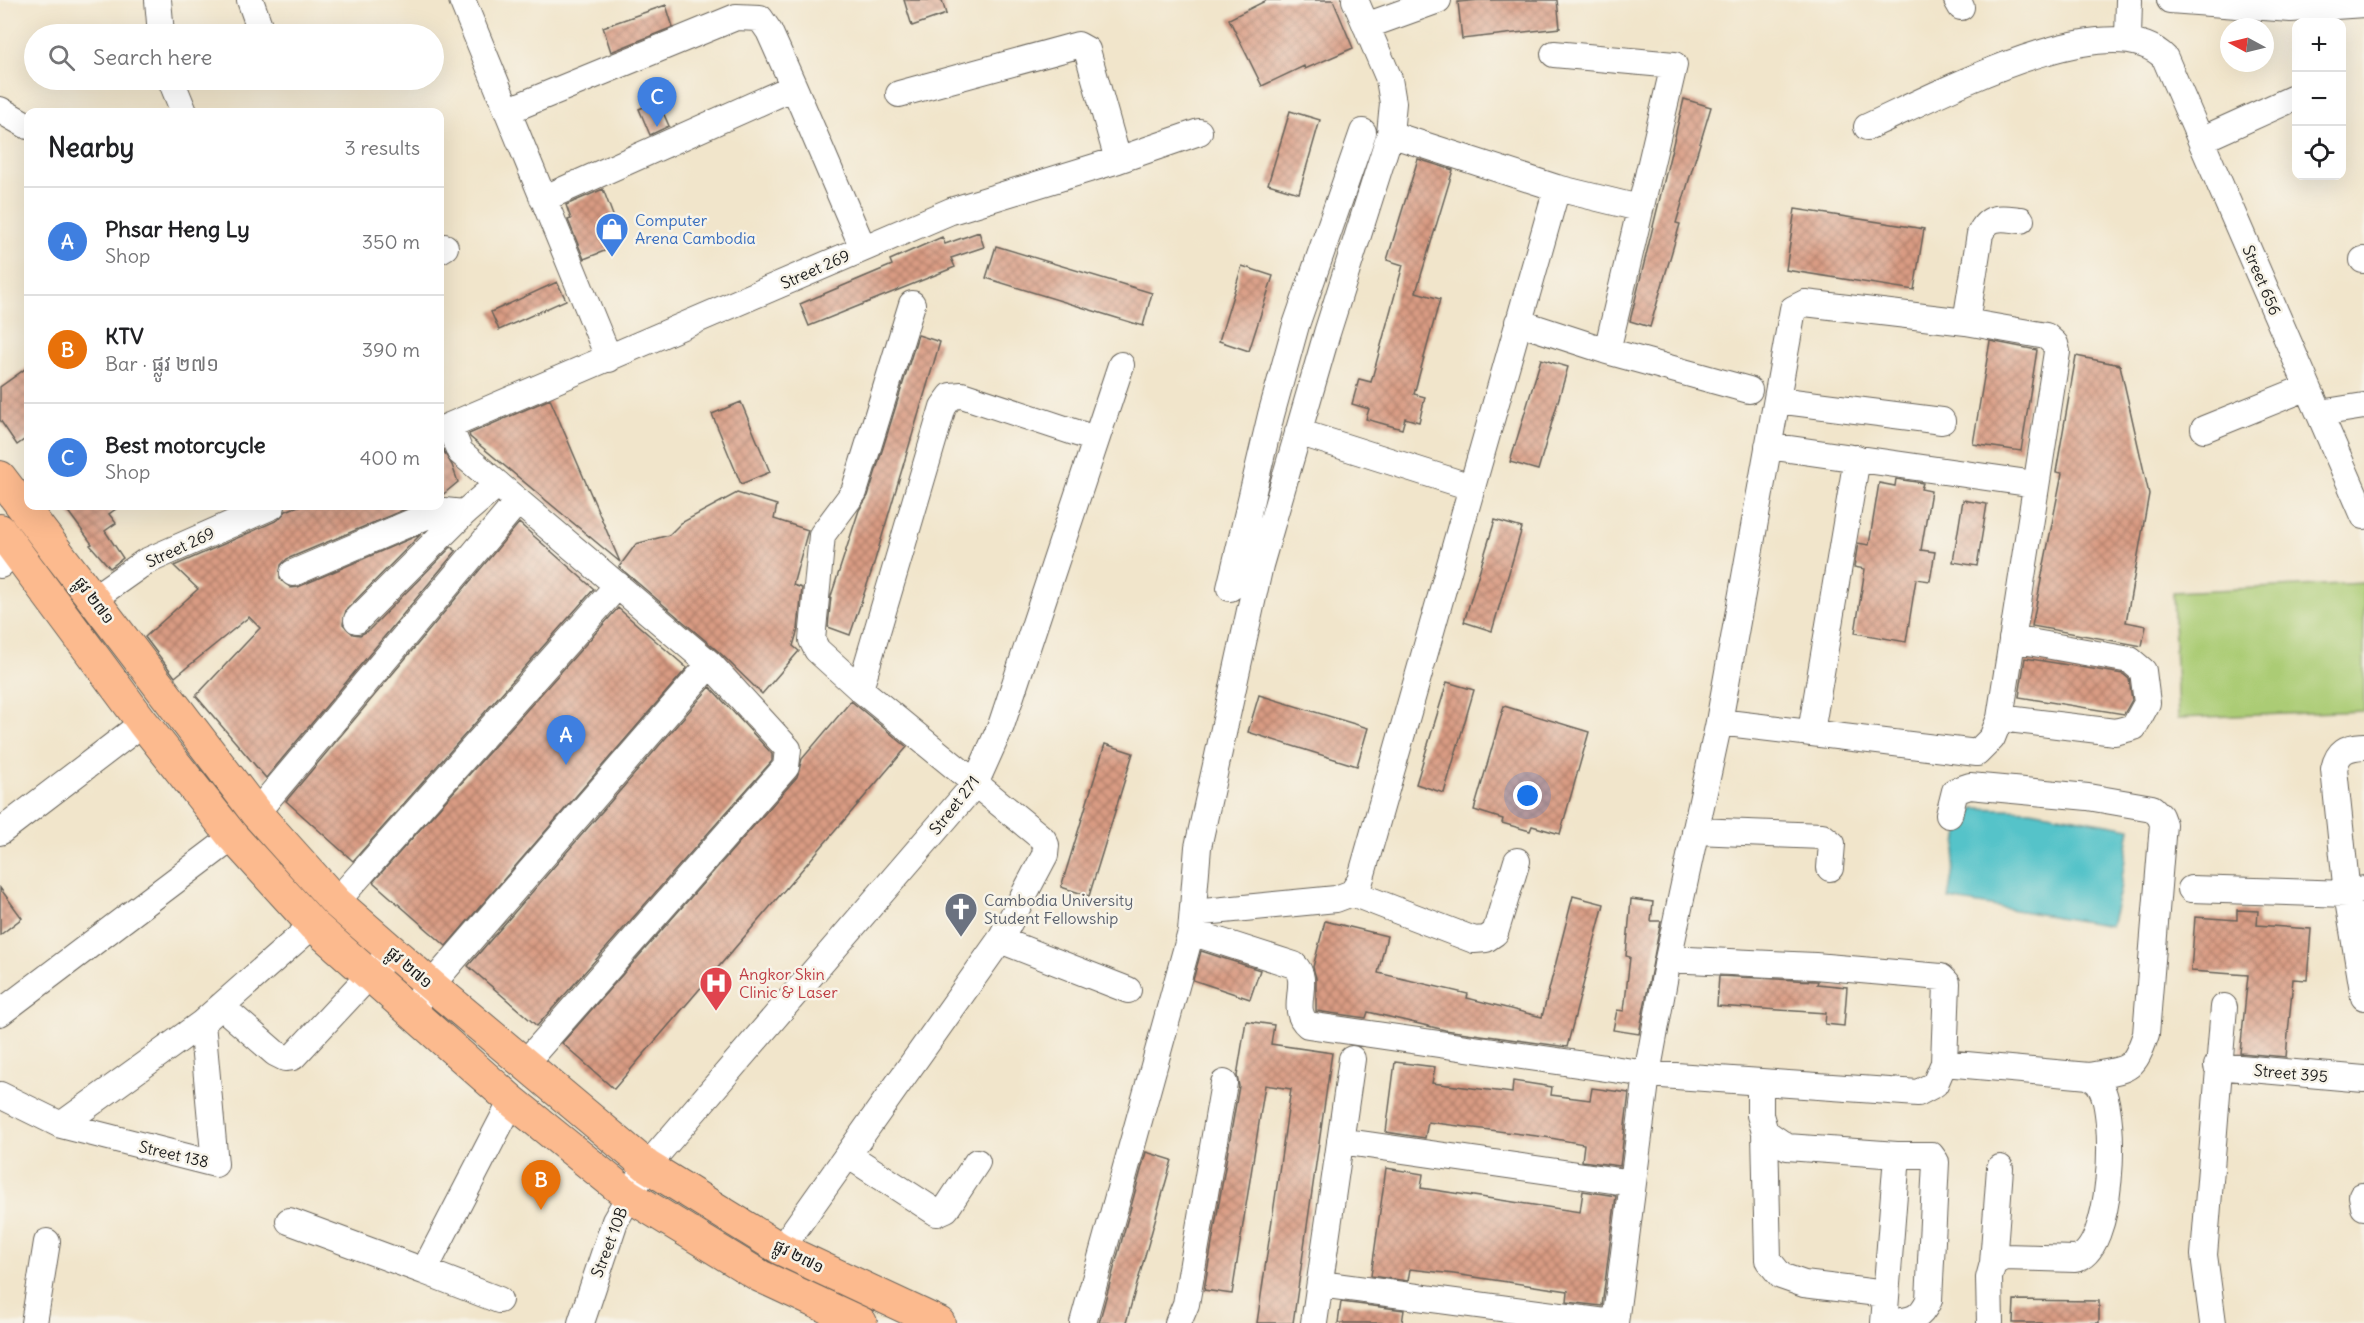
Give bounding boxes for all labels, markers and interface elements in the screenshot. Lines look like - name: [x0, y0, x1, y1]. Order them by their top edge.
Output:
- north arrow: [2220, 18, 2274, 72]
- map controls: [2292, 18, 2346, 180]
- button: +: [2292, 18, 2346, 72]
- search box: [24, 24, 444, 90]
- icon: search: [45, 41, 78, 74]
- text: Search here: [93, 43, 212, 71]
- button: −: [2292, 72, 2346, 126]
- pin: C: [638, 78, 676, 127]
- button: locate: [2292, 126, 2346, 180]
- text: Nearby: [48, 131, 134, 164]
- text: 3 results: [344, 135, 420, 160]
- place label: Computer Arena Cambodia: [635, 210, 756, 248]
- shop icon: Computer Arena Cambodia: [594, 211, 630, 258]
- text: Phsar Heng Ly: [105, 215, 250, 243]
- text: A: [61, 229, 74, 254]
- text: 350 m: [362, 229, 420, 254]
- street label: Street 656: [2238, 242, 2286, 318]
- text: Shop: [105, 243, 150, 268]
- street label: Street 269: [777, 245, 853, 293]
- text: KTV: [105, 322, 144, 350]
- text: B: [61, 337, 74, 362]
- text: 390 m: [362, 337, 420, 362]
- text: Bar · ផ្លូវ ២៧១: [105, 351, 219, 376]
- text: Best motorcycle: [105, 431, 266, 459]
- text: C: [61, 445, 74, 470]
- text: 400 m: [360, 445, 420, 470]
- text: Shop: [105, 459, 150, 484]
- street label: Street 269: [142, 522, 218, 572]
- street label: ផ្លូវ ២៧១: [67, 572, 119, 630]
- pin: A: [546, 716, 586, 765]
- street label: Street 271: [925, 771, 983, 839]
- your location: [1513, 781, 1542, 810]
- place label: Cambodia University Student Fellowship: [984, 890, 1133, 928]
- church icon: Cambodia University Student Fellowship: [943, 891, 979, 938]
- street label: ផ្លូវ ២៧១: [380, 942, 437, 996]
- place label: Angkor Skin Clinic & Laser: [739, 964, 838, 1002]
- hospital icon: Angkor Skin Clinic & Laser: [698, 965, 734, 1012]
- street label: Street 395: [2253, 1060, 2329, 1086]
- street label: Street 138: [137, 1136, 211, 1172]
- pin: B: [522, 1160, 560, 1210]
- street label: Street 10B: [586, 1204, 632, 1280]
- street label: ផ្លូវ ២៧១: [768, 1235, 828, 1281]

